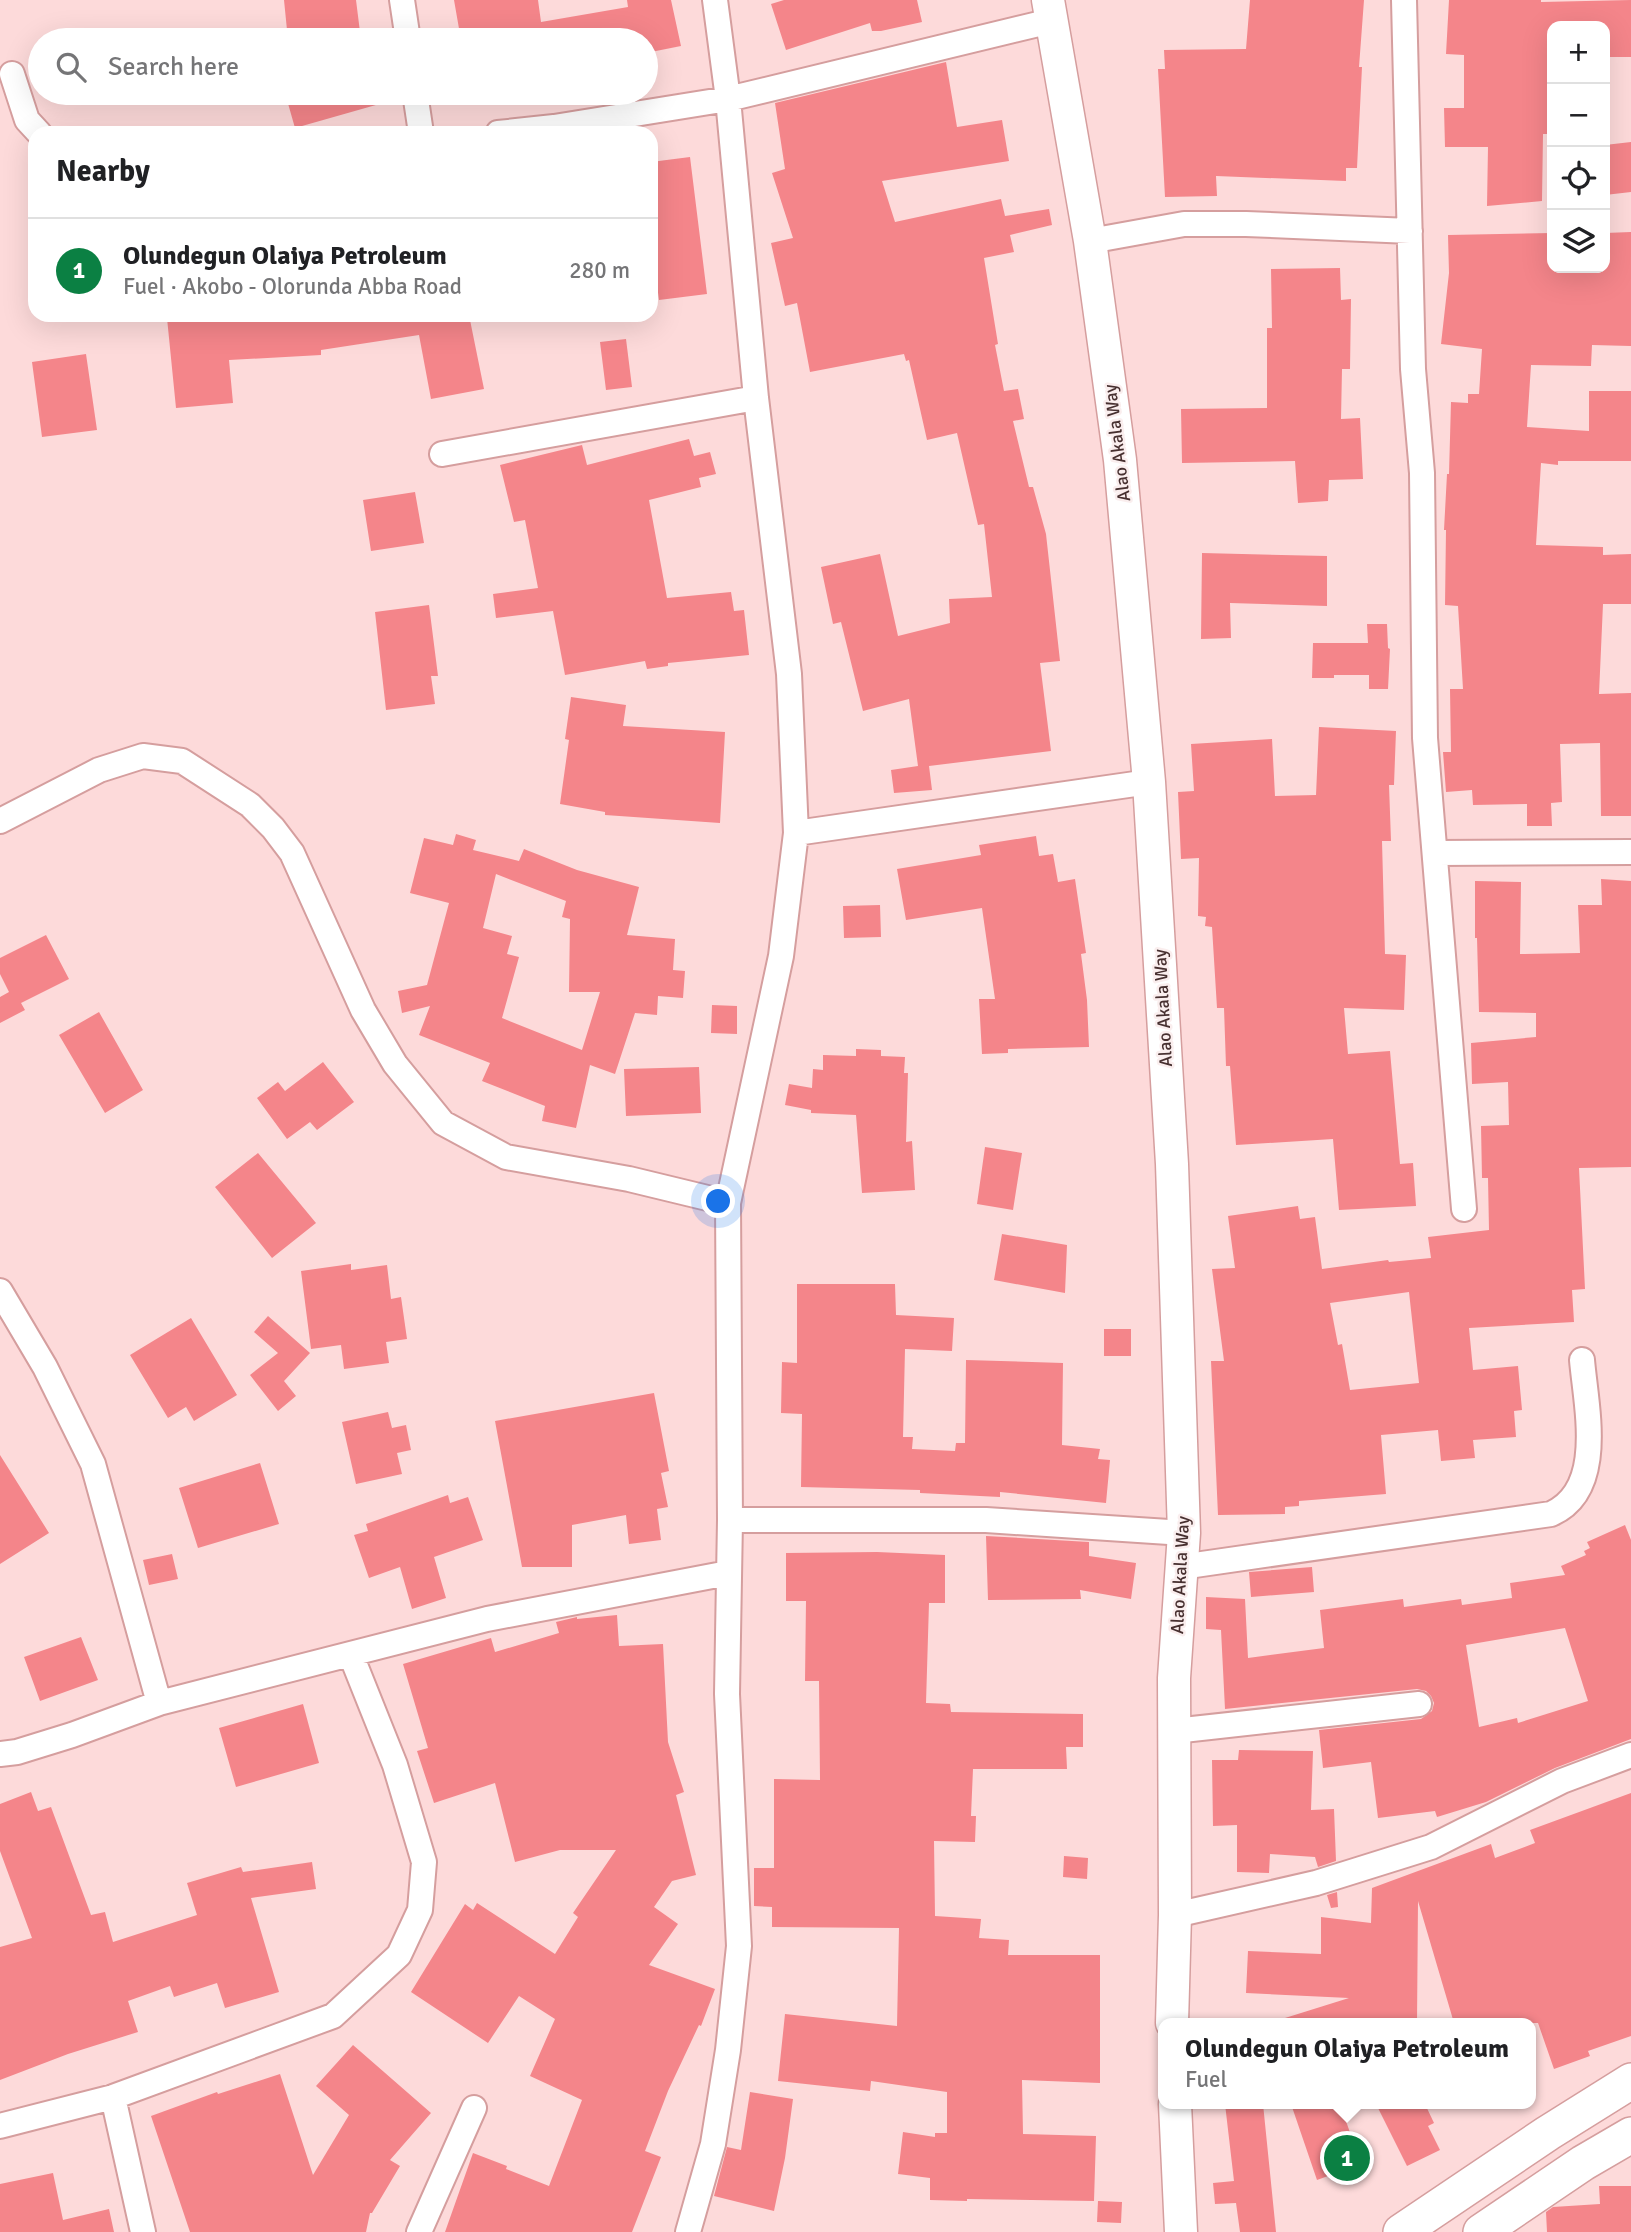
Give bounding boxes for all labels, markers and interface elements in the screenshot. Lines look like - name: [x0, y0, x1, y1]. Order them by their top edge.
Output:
- map controls: [1547, 21, 1610, 273]
- button: +: [1547, 21, 1610, 84]
- search box: [28, 28, 658, 105]
- icon: search: [52, 48, 90, 86]
- text: Search here: [108, 51, 239, 83]
- button: −: [1547, 84, 1610, 147]
- button: locate: [1547, 147, 1610, 210]
- text: Nearby: [56, 153, 150, 190]
- button: layers: [1547, 210, 1610, 273]
- text: Olundegun Olaiya Petroleum: [123, 240, 447, 272]
- text: 1: [73, 256, 85, 285]
- text: 280 m: [569, 256, 630, 285]
- text: Fuel · Akobo - Olorunda Abba Road: [123, 272, 462, 301]
- street label: Alao Akala Way: [1099, 383, 1135, 503]
- street label: Alao Akala Way: [1149, 948, 1177, 1068]
- your location: [701, 1184, 735, 1218]
- street label: Alao Akala Way: [1166, 1515, 1194, 1635]
- popup: [1158, 2018, 1536, 2109]
- text: Olundegun Olaiya Petroleum: [1185, 2033, 1509, 2065]
- text: Fuel: [1185, 2065, 1227, 2094]
- pin: 1: [1324, 2132, 1370, 2184]

